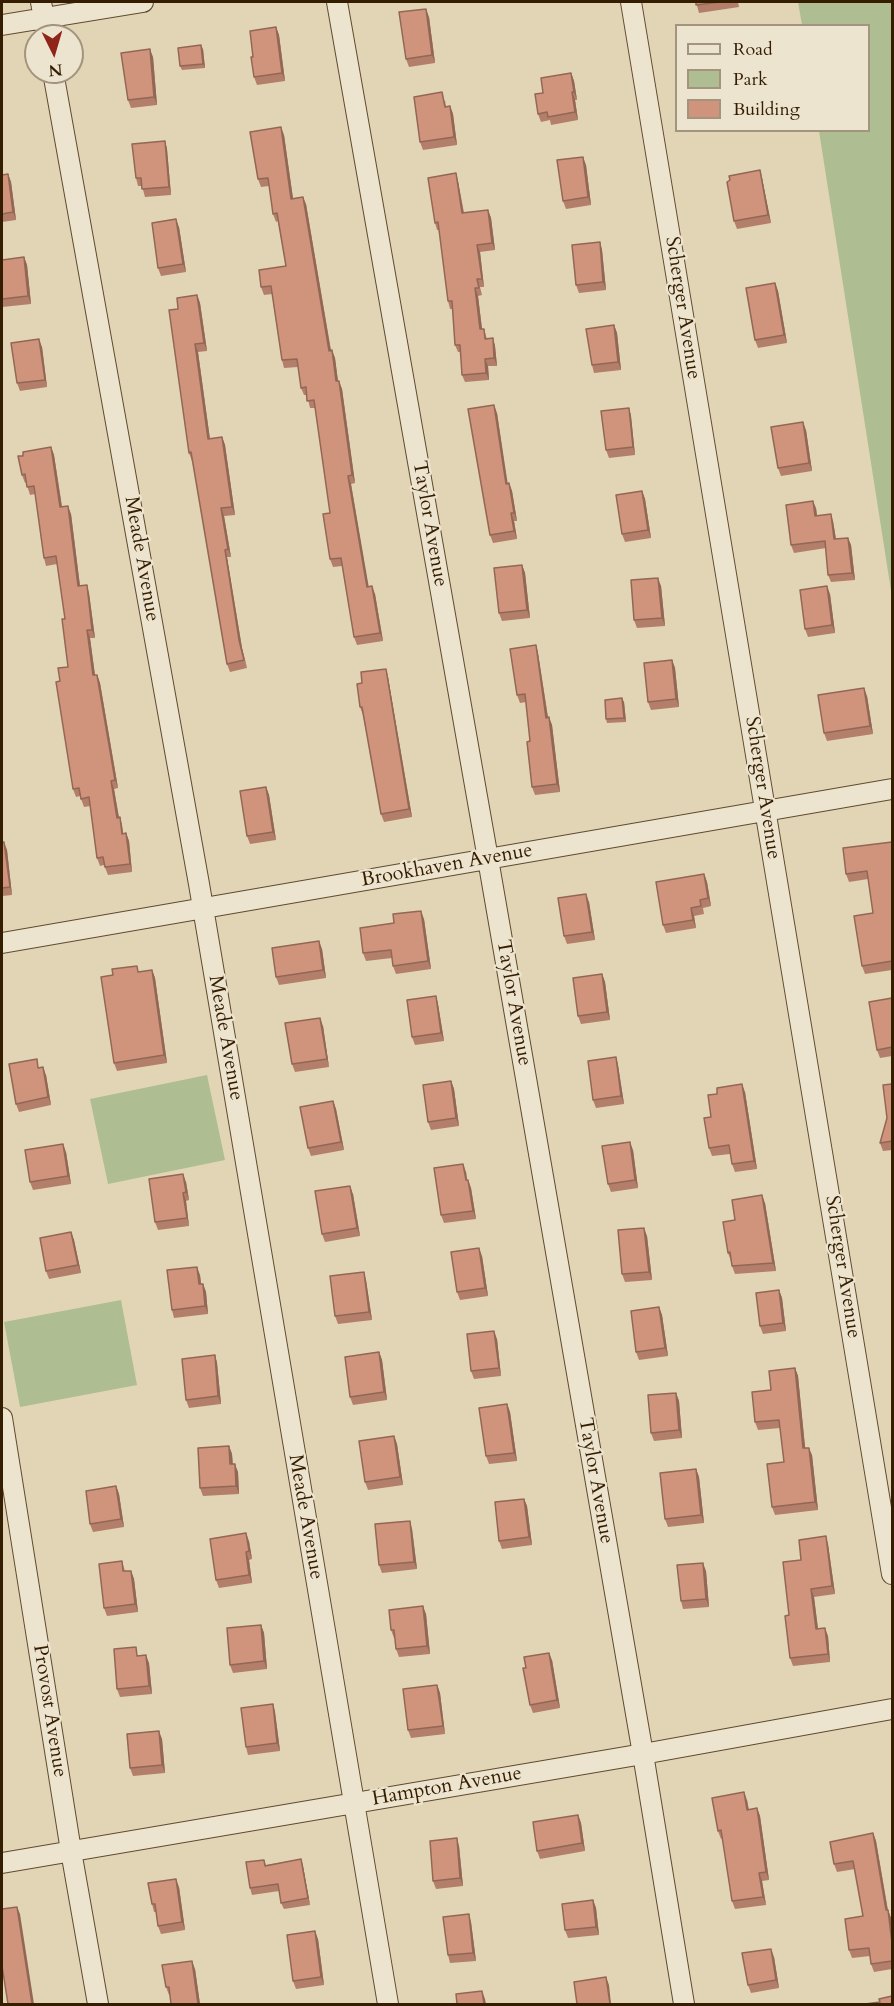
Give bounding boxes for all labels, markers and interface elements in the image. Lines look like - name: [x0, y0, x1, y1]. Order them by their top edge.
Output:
- north arrow: [24, 24, 84, 84]
- legend: [675, 24, 870, 132]
- text: Road: [733, 37, 773, 62]
- text: N: [48, 58, 63, 82]
- text: Park: [733, 67, 768, 92]
- text: Building: [733, 97, 800, 122]
- street label: Scherger Avenue: [659, 235, 705, 381]
- street label: Taylor Avenue: [406, 459, 452, 589]
- street label: Meade Avenue: [118, 495, 164, 623]
- street label: Scherger Avenue: [739, 715, 785, 861]
- street label: Brookhaven Avenue: [359, 839, 535, 893]
- street label: Taylor Avenue: [490, 938, 536, 1068]
- street label: Meade Avenue: [202, 974, 248, 1102]
- street label: Scherger Avenue: [819, 1194, 865, 1340]
- street label: Taylor Avenue: [572, 1416, 618, 1546]
- street label: Meade Avenue: [282, 1453, 328, 1581]
- street label: Provost Avenue: [27, 1643, 71, 1779]
- street label: Hampton Avenue: [370, 1762, 524, 1812]

